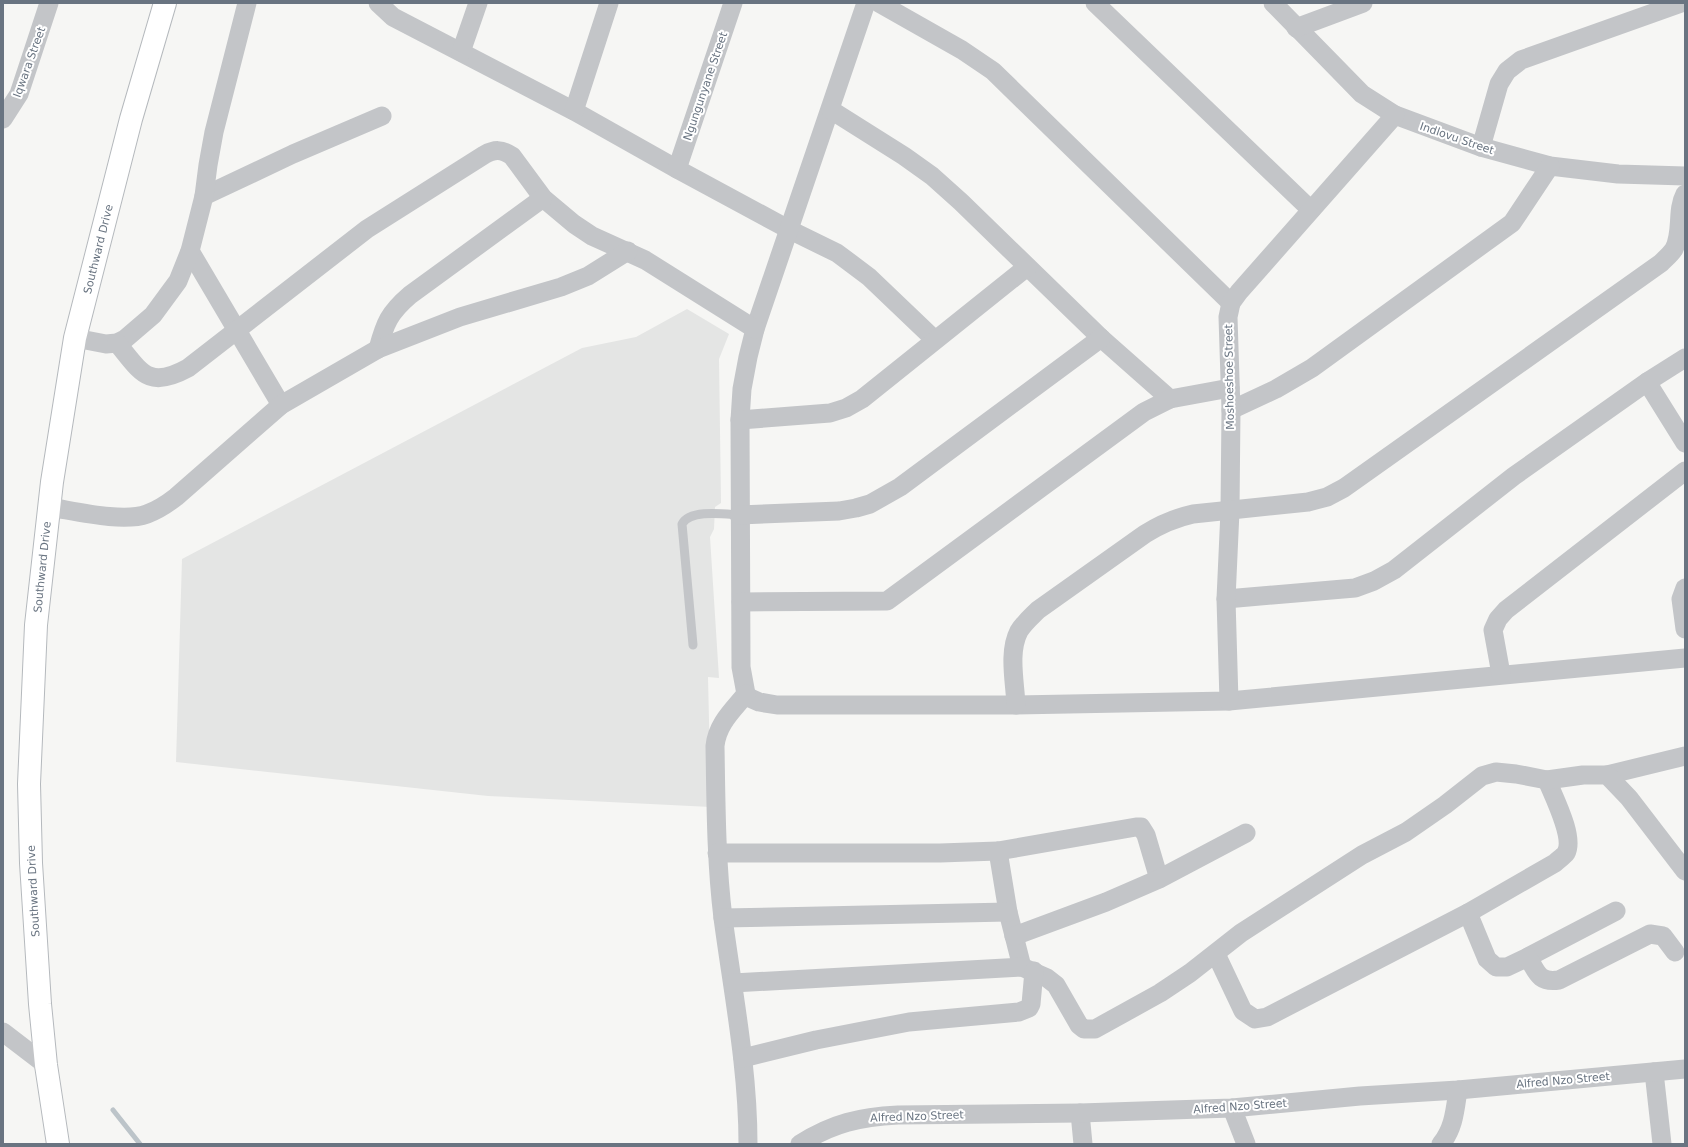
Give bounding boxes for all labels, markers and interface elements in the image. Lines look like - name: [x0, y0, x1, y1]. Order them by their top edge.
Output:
- street label: Iqwara Street: [11, 24, 48, 99]
- street label: Ngungunyane Street: [681, 30, 730, 142]
- street label: Indlovu Street: [1418, 120, 1496, 157]
- street label: Southward Drive: [81, 203, 116, 295]
- street label: Moshoeshoe Street: [1222, 323, 1237, 430]
- street label: Southward Drive: [31, 520, 54, 613]
- street label: Southward Drive: [25, 845, 42, 937]
- street label: Alfred Nzo Street: [1516, 1070, 1611, 1091]
- street label: Alfred Nzo Street: [1193, 1097, 1288, 1116]
- street label: Alfred Nzo Street: [870, 1108, 965, 1125]

